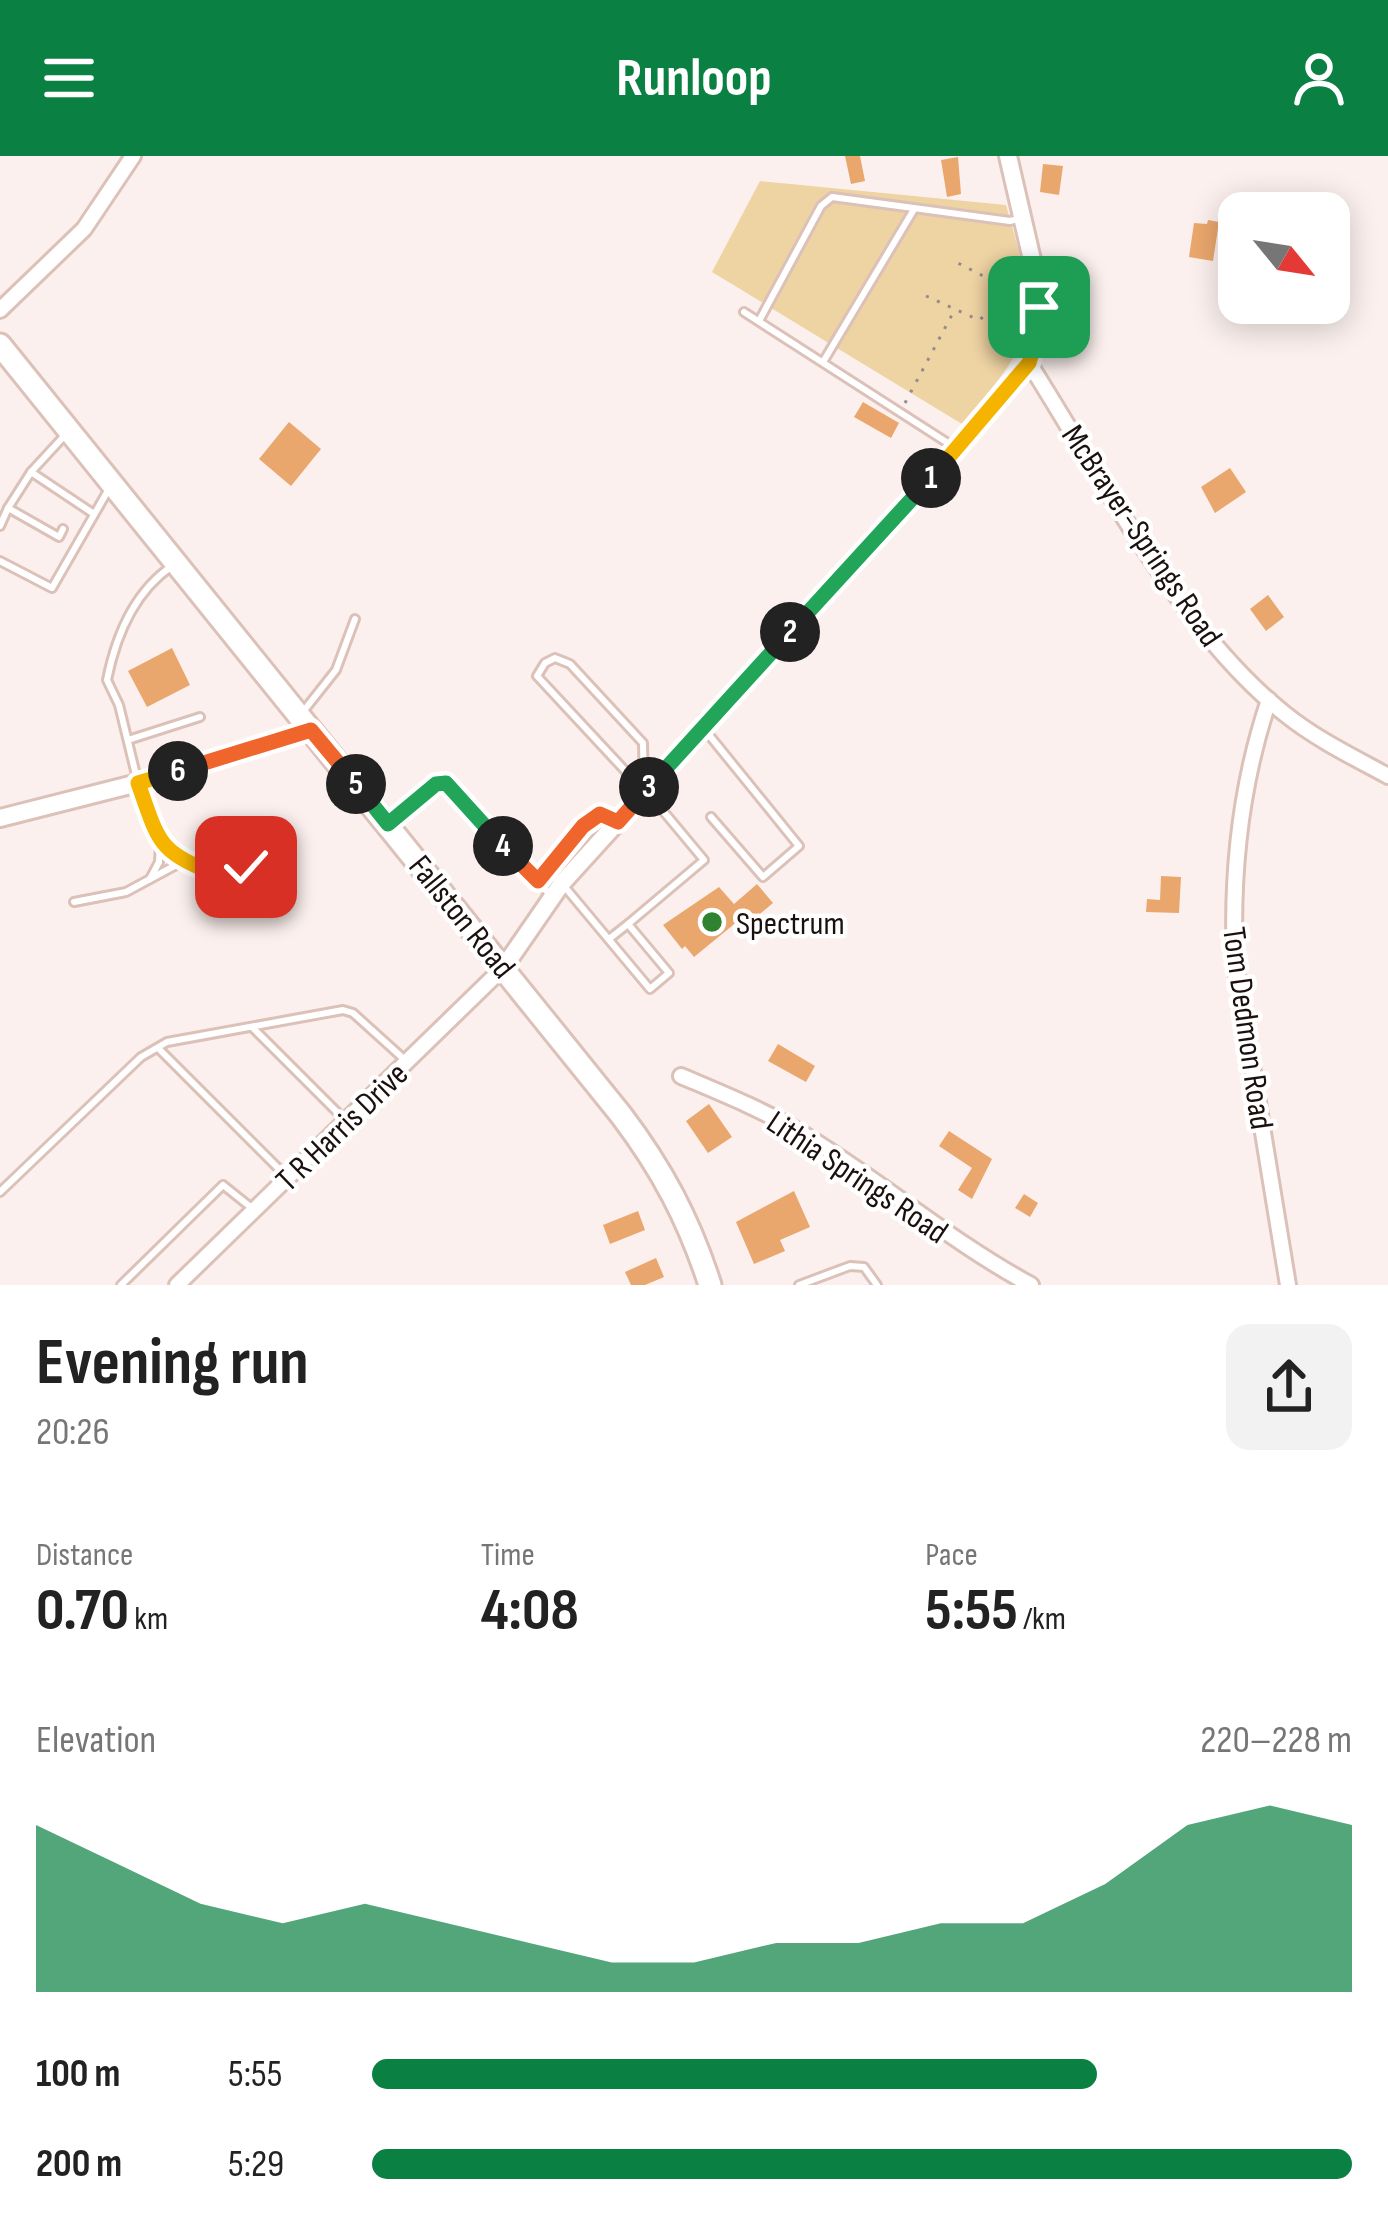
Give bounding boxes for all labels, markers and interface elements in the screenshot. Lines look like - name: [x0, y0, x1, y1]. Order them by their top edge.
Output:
- icon: menu: [36, 45, 102, 111]
- icon: person: [1286, 45, 1352, 111]
- text: Runloop: [616, 46, 772, 111]
- north arrow: [1218, 192, 1350, 324]
- map controls: [1218, 192, 1350, 324]
- pin: [988, 256, 1090, 358]
- icon: arrive: [1006, 274, 1072, 340]
- street label: McBrayer-Springs Road: [1052, 418, 1230, 654]
- pin: 1: [901, 448, 961, 508]
- text: 1: [925, 458, 937, 498]
- pin: 2: [760, 602, 820, 662]
- text: 2: [783, 612, 797, 652]
- pin: 6: [148, 741, 208, 801]
- text: 6: [170, 751, 186, 791]
- pin: 5: [326, 754, 386, 814]
- pin: 3: [619, 757, 679, 817]
- text: 5: [349, 764, 363, 804]
- text: 3: [642, 767, 656, 807]
- pin: [195, 816, 297, 918]
- pin: 4: [473, 816, 533, 876]
- text: 4: [495, 826, 511, 866]
- icon: check: [213, 834, 279, 900]
- street label: Fallston Road: [400, 848, 523, 987]
- place label: Spectrum: [736, 904, 845, 944]
- marker: Spectrum: [699, 909, 725, 935]
- street label: Tom Dedmon Road: [1213, 925, 1281, 1132]
- street label: T R Harris Drive: [268, 1055, 417, 1200]
- street label: Lithia Springs Road: [759, 1103, 955, 1253]
- text: Evening run: [36, 1324, 309, 1403]
- button: share: [1226, 1324, 1352, 1450]
- text: 20:26: [36, 1409, 110, 1456]
- text: Distance: [36, 1535, 133, 1575]
- text: Time: [481, 1535, 535, 1575]
- text: Pace: [925, 1535, 978, 1575]
- text: 0.70: [36, 1575, 129, 1647]
- text: 4:08: [481, 1575, 579, 1647]
- text: 5:55: [925, 1575, 1018, 1647]
- text: km: [129, 1599, 168, 1639]
- text: /km: [1018, 1599, 1066, 1639]
- text: Elevation: [36, 1717, 156, 1764]
- text: 220–228 m: [1200, 1717, 1352, 1764]
- text: 100 m: [36, 2051, 120, 2098]
- text: 5:55: [228, 2051, 282, 2098]
- text: 200 m: [36, 2141, 122, 2188]
- text: 5:29: [228, 2141, 284, 2188]

